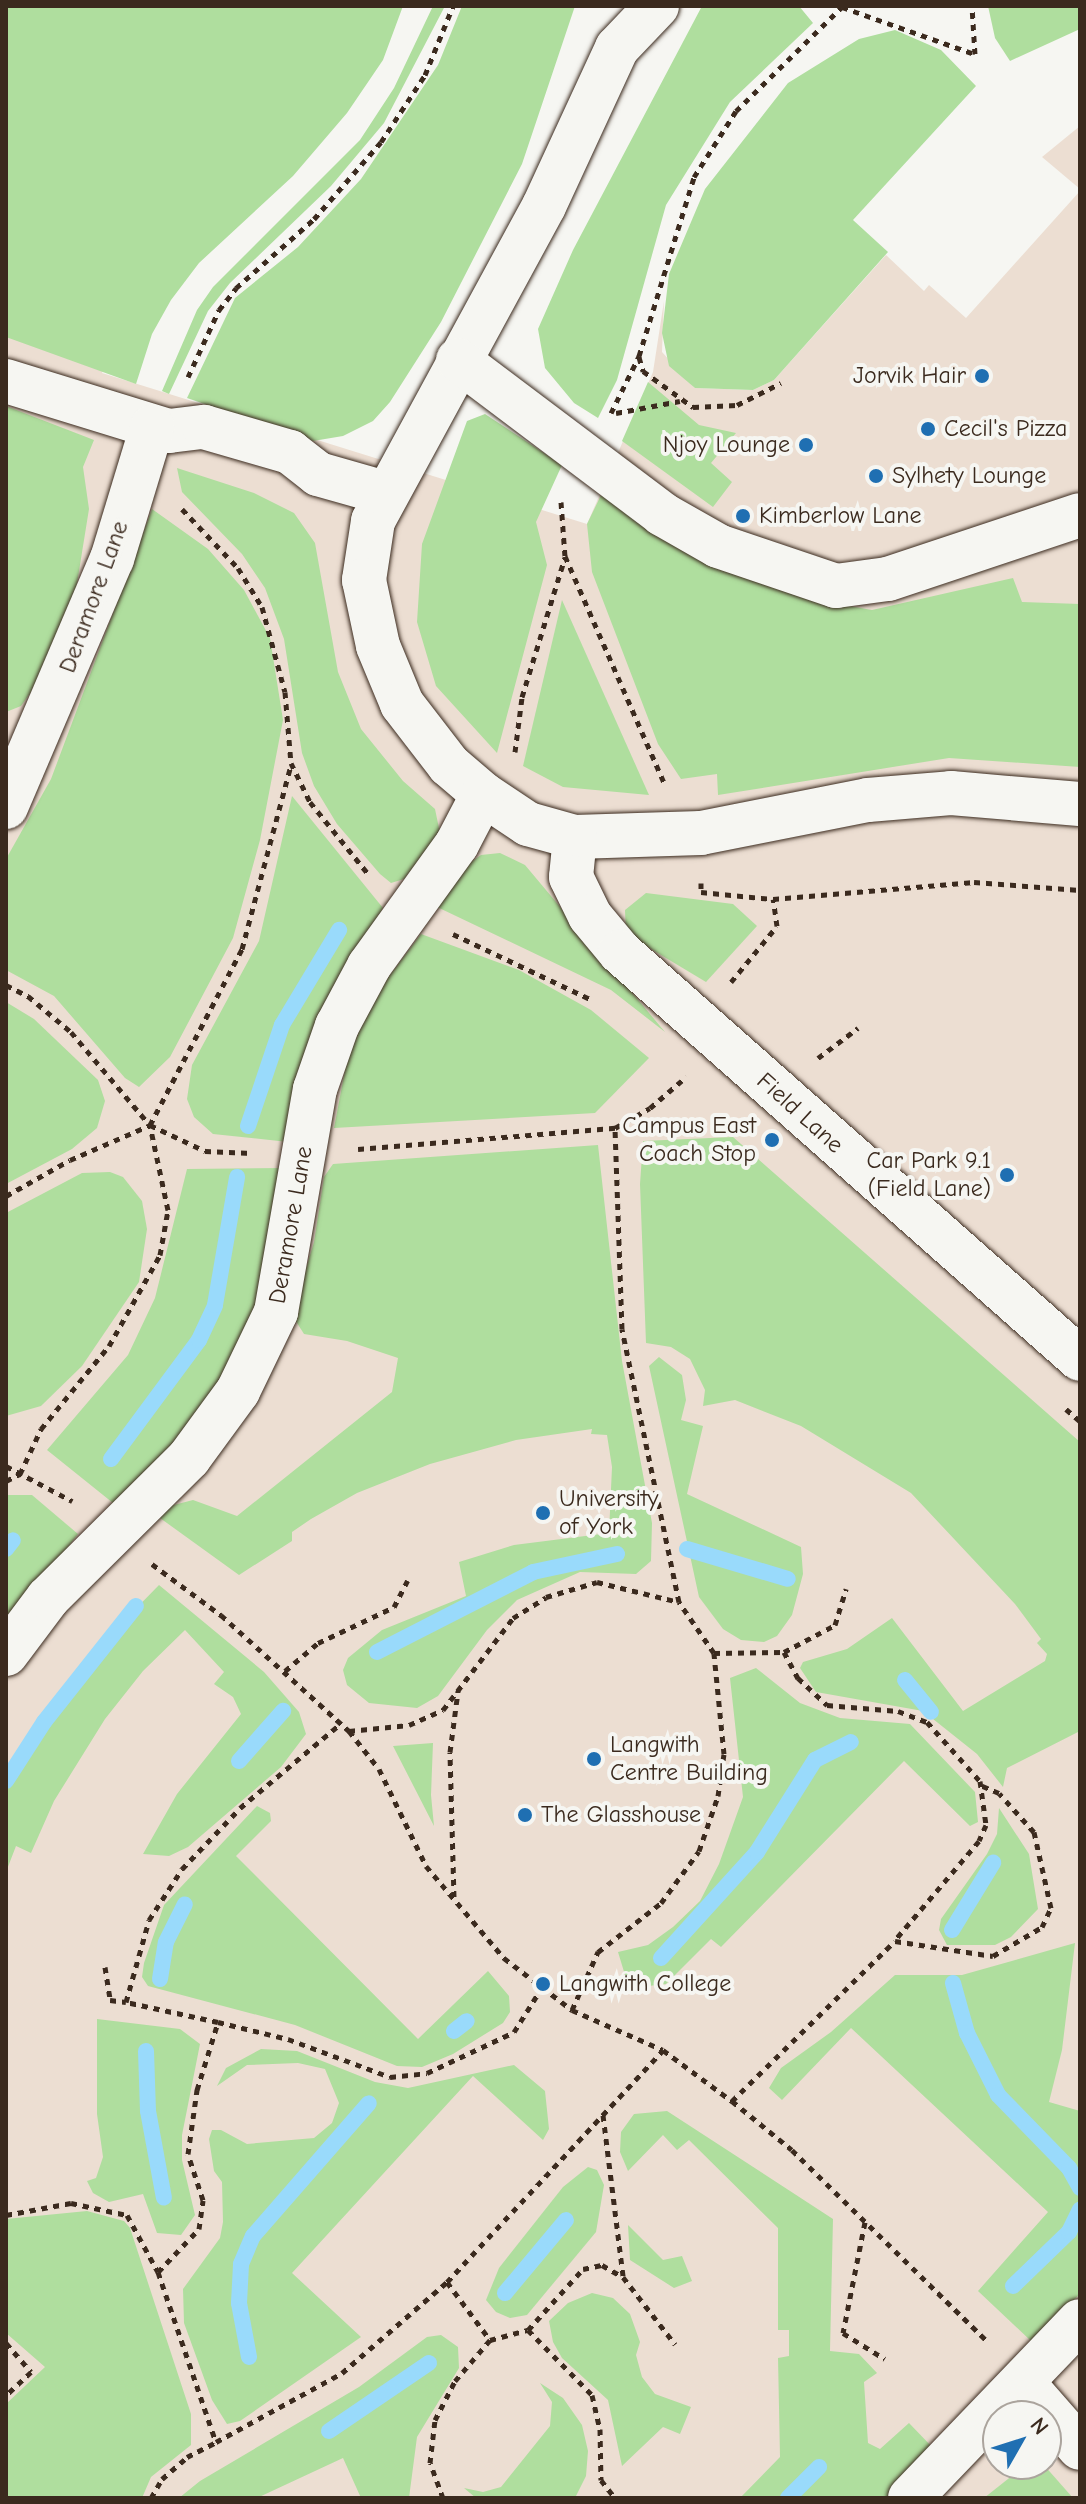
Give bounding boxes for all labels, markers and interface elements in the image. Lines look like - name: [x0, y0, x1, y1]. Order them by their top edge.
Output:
- place label: Jorvik Hair: [853, 362, 966, 390]
- marker: Jorvik Hair: [973, 367, 991, 385]
- place label: Cecil's Pizza: [944, 415, 1067, 443]
- marker: Cecil's Pizza: [919, 420, 937, 438]
- place label: Njoy Lounge: [663, 431, 790, 459]
- marker: Njoy Lounge: [797, 436, 815, 454]
- place label: Sylhety Lounge: [892, 462, 1046, 490]
- marker: Sylhety Lounge: [867, 467, 885, 485]
- place label: Kimberlow Lane: [759, 502, 922, 530]
- marker: Kimberlow Lane: [734, 507, 752, 525]
- street label: Deramore Lane: [53, 517, 135, 677]
- street label: Field Lane: [751, 1067, 849, 1159]
- place label: Campus East Coach Stop: [622, 1112, 756, 1168]
- marker: Campus East Coach Stop: [763, 1131, 781, 1149]
- street label: Deramore Lane: [263, 1144, 319, 1306]
- place label: Car Park 9.1 (Field Lane): [866, 1147, 991, 1203]
- marker: Car Park 9.1 (Field Lane): [998, 1166, 1016, 1184]
- place label: University of York: [559, 1485, 658, 1541]
- marker: University of York: [534, 1504, 552, 1522]
- place label: Langwith Centre Building: [610, 1731, 768, 1787]
- marker: Langwith Centre Building: [585, 1750, 603, 1768]
- place label: The Glasshouse: [541, 1801, 701, 1829]
- marker: The Glasshouse: [516, 1806, 534, 1824]
- place label: Langwith College: [559, 1970, 731, 1998]
- marker: Langwith College: [534, 1975, 552, 1993]
- north arrow: [982, 2400, 1062, 2480]
- text: N: [1024, 2412, 1054, 2440]

